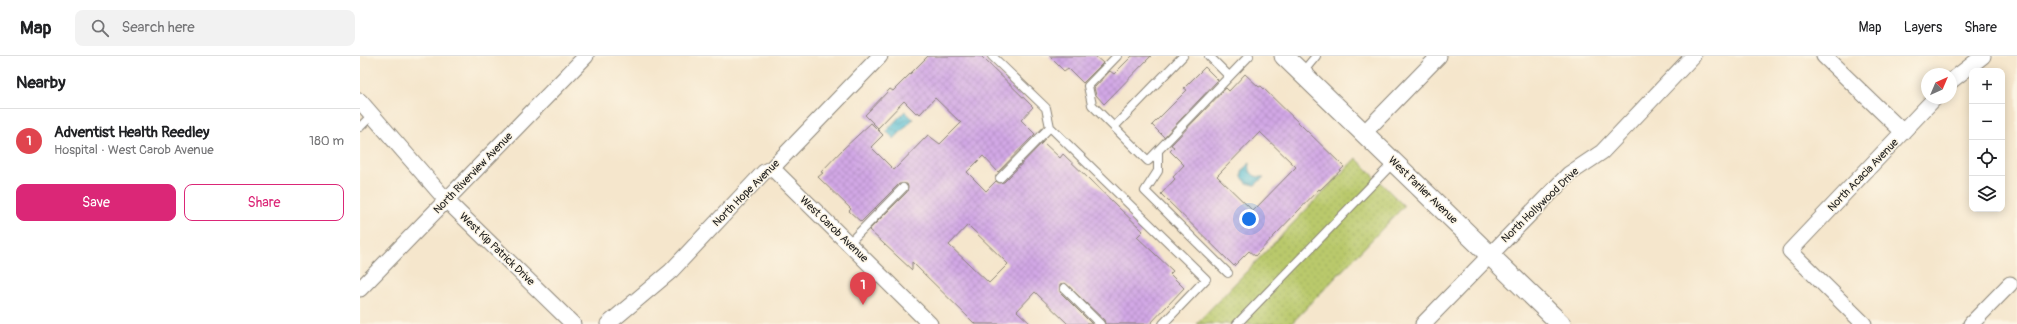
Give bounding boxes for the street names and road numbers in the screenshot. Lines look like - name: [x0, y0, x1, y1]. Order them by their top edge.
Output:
- street label: North Riverview Avenue: [431, 129, 516, 216]
- street label: North Acacia Avenue: [1825, 136, 1901, 214]
- street label: West Parlier Avenue: [1386, 154, 1461, 227]
- street label: North Hope Avenue: [710, 157, 782, 229]
- street label: North Hollywood Drive: [1499, 164, 1582, 245]
- street label: West Carob Avenue: [797, 193, 871, 265]
- street label: West Kip Patrick Drive: [457, 210, 538, 289]

